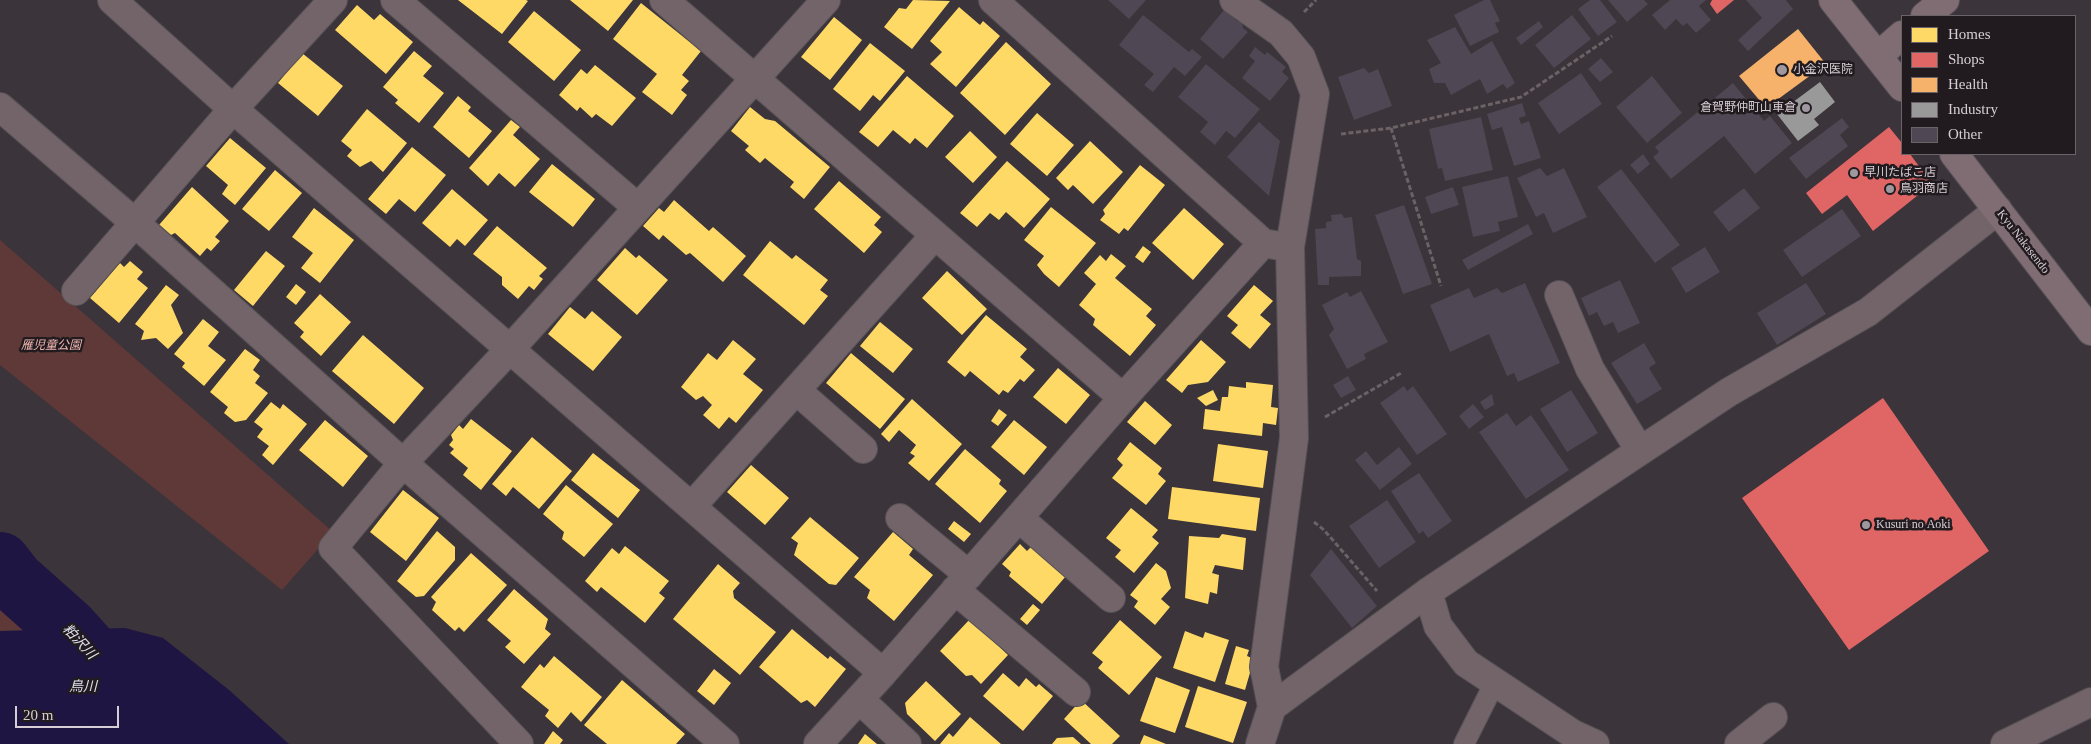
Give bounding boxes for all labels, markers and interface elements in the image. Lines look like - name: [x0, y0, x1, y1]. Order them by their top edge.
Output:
- legend: [1901, 15, 2076, 155]
- text: Homes: [1948, 26, 1991, 42]
- text: Shops: [1948, 51, 1985, 67]
- marker: 小金沢医院: [1775, 63, 1789, 77]
- place label: 小金沢医院: [1793, 63, 1853, 77]
- text: Health: [1948, 76, 1988, 92]
- place label: 倉賀野仲町山車倉: [1700, 101, 1796, 115]
- text: Industry: [1948, 101, 1998, 117]
- marker: 倉賀野仲町山車倉: [1800, 102, 1812, 114]
- text: Other: [1948, 126, 1982, 142]
- place label: 早川たばこ店: [1864, 166, 1936, 180]
- marker: 早川たばこ店: [1848, 167, 1860, 179]
- place label: 鳥羽商店: [1900, 182, 1948, 196]
- marker: 鳥羽商店: [1884, 183, 1896, 195]
- street label: Kyu Nakasendo: [1994, 207, 2052, 277]
- park label: 雁児童公園: [21, 339, 81, 353]
- place label: Kusuri no Aoki: [1876, 518, 1951, 532]
- marker: Kusuri no Aoki: [1860, 519, 1872, 531]
- water label: 粕沢川: [59, 621, 99, 663]
- water label: 烏川: [69, 679, 97, 695]
- scale bar: [18, 696, 121, 728]
- text: 20 m: [23, 707, 53, 723]

